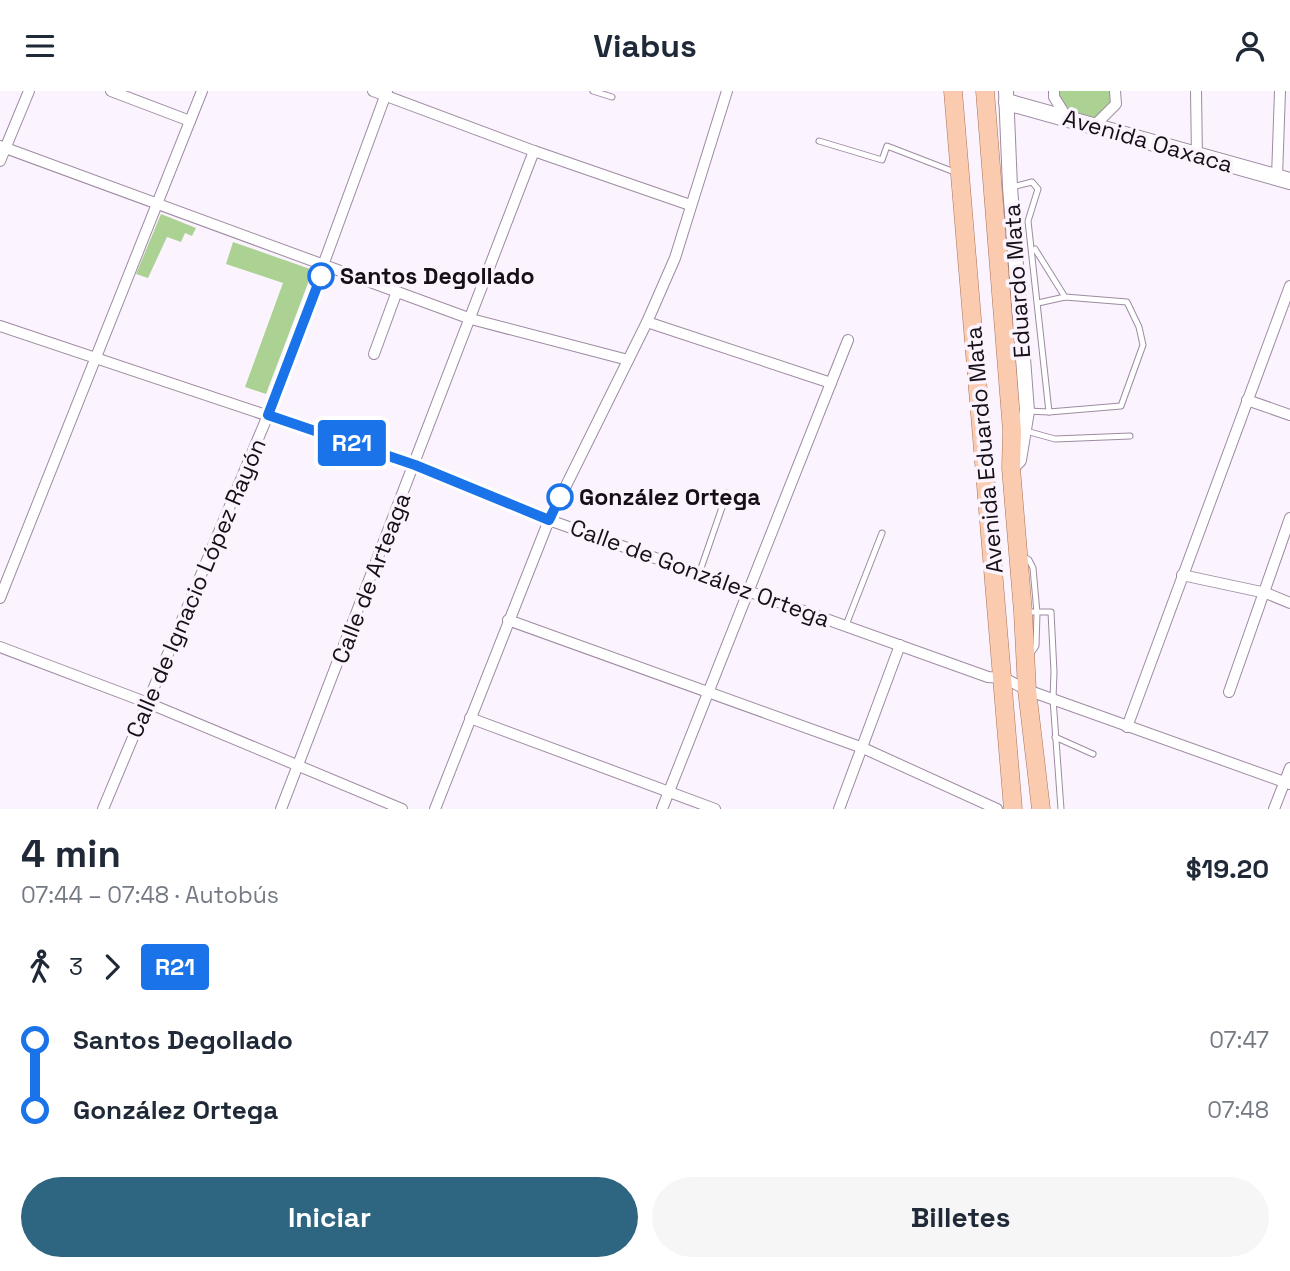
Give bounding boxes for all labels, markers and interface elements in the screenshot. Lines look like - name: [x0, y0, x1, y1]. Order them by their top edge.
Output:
- text: Viabus: [593, 26, 697, 66]
- icon: menu: [21, 27, 59, 65]
- icon: person: [1231, 27, 1269, 65]
- street label: Avenida Oaxaca: [1060, 102, 1236, 180]
- street label: Eduardo Mata: [997, 203, 1037, 359]
- place label: Santos Degollado: [340, 261, 535, 291]
- marker: Santos Degollado: [308, 263, 334, 289]
- street label: Avenida Eduardo Mata: [958, 325, 1010, 575]
- line badge: R21: [312, 420, 392, 466]
- text: R21: [332, 427, 372, 458]
- street label: Calle de Ignacio López Rayón: [119, 434, 273, 742]
- place label: González Ortega: [579, 482, 761, 512]
- marker: González Ortega: [547, 484, 573, 510]
- street label: Calle de Arteaga: [325, 488, 417, 668]
- street label: Calle de González Ortega: [566, 512, 834, 634]
- text: 4 min: [21, 830, 121, 878]
- text: $19.20: [1186, 852, 1269, 886]
- text: 07:44 – 07:48 · Autobús: [21, 880, 279, 910]
- icon: walk: [21, 948, 59, 986]
- icon: forward: [93, 948, 131, 986]
- text: R21: [155, 951, 195, 982]
- text: 3: [69, 952, 83, 982]
- text: Santos Degollado: [73, 1023, 293, 1057]
- text: 07:47: [1209, 1025, 1269, 1055]
- text: González Ortega: [73, 1093, 278, 1127]
- text: 07:48: [1207, 1095, 1269, 1125]
- button: Iniciar: [21, 1177, 638, 1257]
- button: Billetes: [652, 1177, 1269, 1257]

